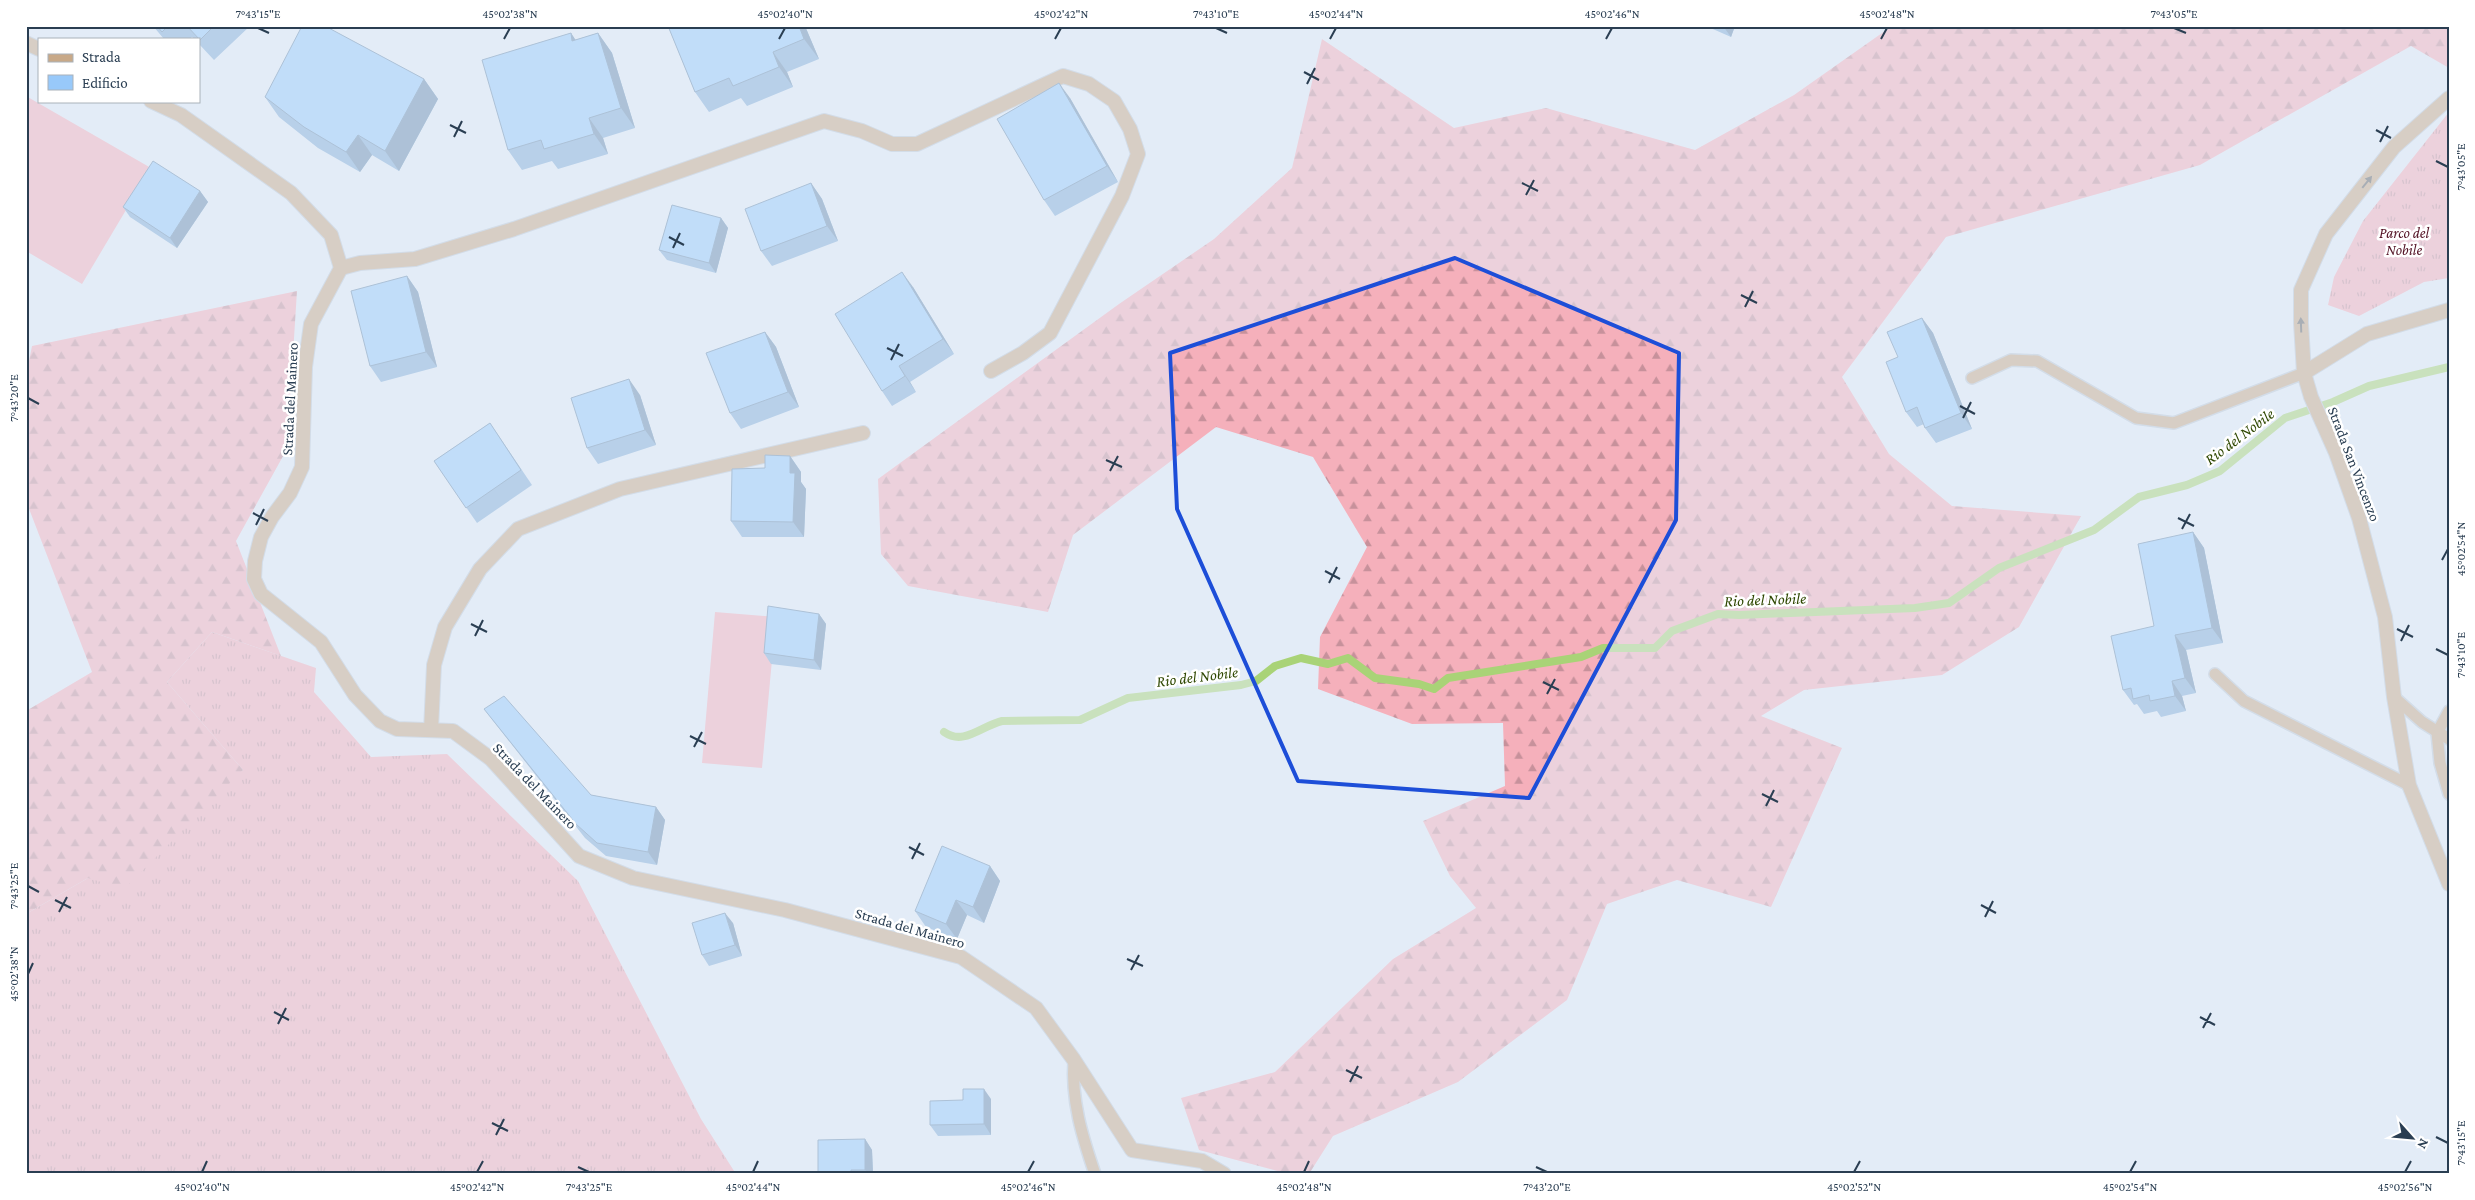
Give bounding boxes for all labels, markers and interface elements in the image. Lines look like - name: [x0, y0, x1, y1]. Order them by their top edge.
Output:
- text: 7°43'15"E: [236, 7, 281, 21]
- text: 45°02'38"N: [482, 7, 538, 21]
- text: 45°02'40"N: [757, 7, 813, 21]
- text: 45°02'42"N: [1034, 7, 1088, 21]
- text: 7°43'10"E: [1193, 7, 1239, 21]
- text: 45°02'44"N: [1309, 7, 1364, 21]
- text: 45°02'46"N: [1584, 7, 1640, 21]
- text: 45°02'48"N: [1859, 7, 1915, 21]
- text: 7°43'05"E: [2150, 7, 2198, 21]
- legend: [38, 38, 200, 102]
- text: Strada: [82, 49, 121, 65]
- text: Edificio: [82, 75, 128, 91]
- text: 7°43'05"E: [2454, 143, 2468, 191]
- one-way arrow: [2361, 176, 2372, 189]
- park label: Parco del Nobile: [2379, 225, 2429, 258]
- one-way arrow: [2297, 316, 2305, 332]
- street label: Strada del Mainero: [279, 342, 301, 456]
- text: 7°43'20"E: [7, 374, 21, 422]
- street label: Strada San Vincenzo: [2325, 404, 2383, 524]
- water label: Rio del Nobile: [2201, 405, 2277, 468]
- text: 45°02'54"N: [2454, 522, 2468, 576]
- water label: Rio del Nobile: [1724, 590, 1806, 609]
- text: 7°43'10"E: [2454, 632, 2468, 678]
- water label: Rio del Nobile: [1155, 663, 1239, 690]
- street label: Strada del Mainero: [490, 740, 580, 832]
- text: 7°43'25"E: [7, 862, 21, 909]
- street label: Strada del Mainero: [853, 905, 967, 951]
- text: 45°02'38"N: [7, 946, 21, 1002]
- north arrow: [2388, 1112, 2438, 1162]
- text: 7°43'15"E: [2454, 1120, 2468, 1165]
- text: N: [2414, 1136, 2433, 1152]
- text: 45°02'40"N: [174, 1180, 230, 1194]
- text: 45°02'42"N: [450, 1180, 504, 1194]
- text: 7°43'25"E: [566, 1180, 613, 1194]
- text: 45°02'44"N: [726, 1180, 781, 1194]
- text: 45°02'46"N: [1000, 1180, 1056, 1194]
- text: 45°02'48"N: [1276, 1180, 1332, 1194]
- text: 7°43'20"E: [1523, 1180, 1571, 1194]
- text: 45°02'52"N: [1827, 1180, 1881, 1194]
- text: 45°02'54"N: [2103, 1180, 2157, 1194]
- text: 45°02'56"N: [2378, 1180, 2433, 1194]

